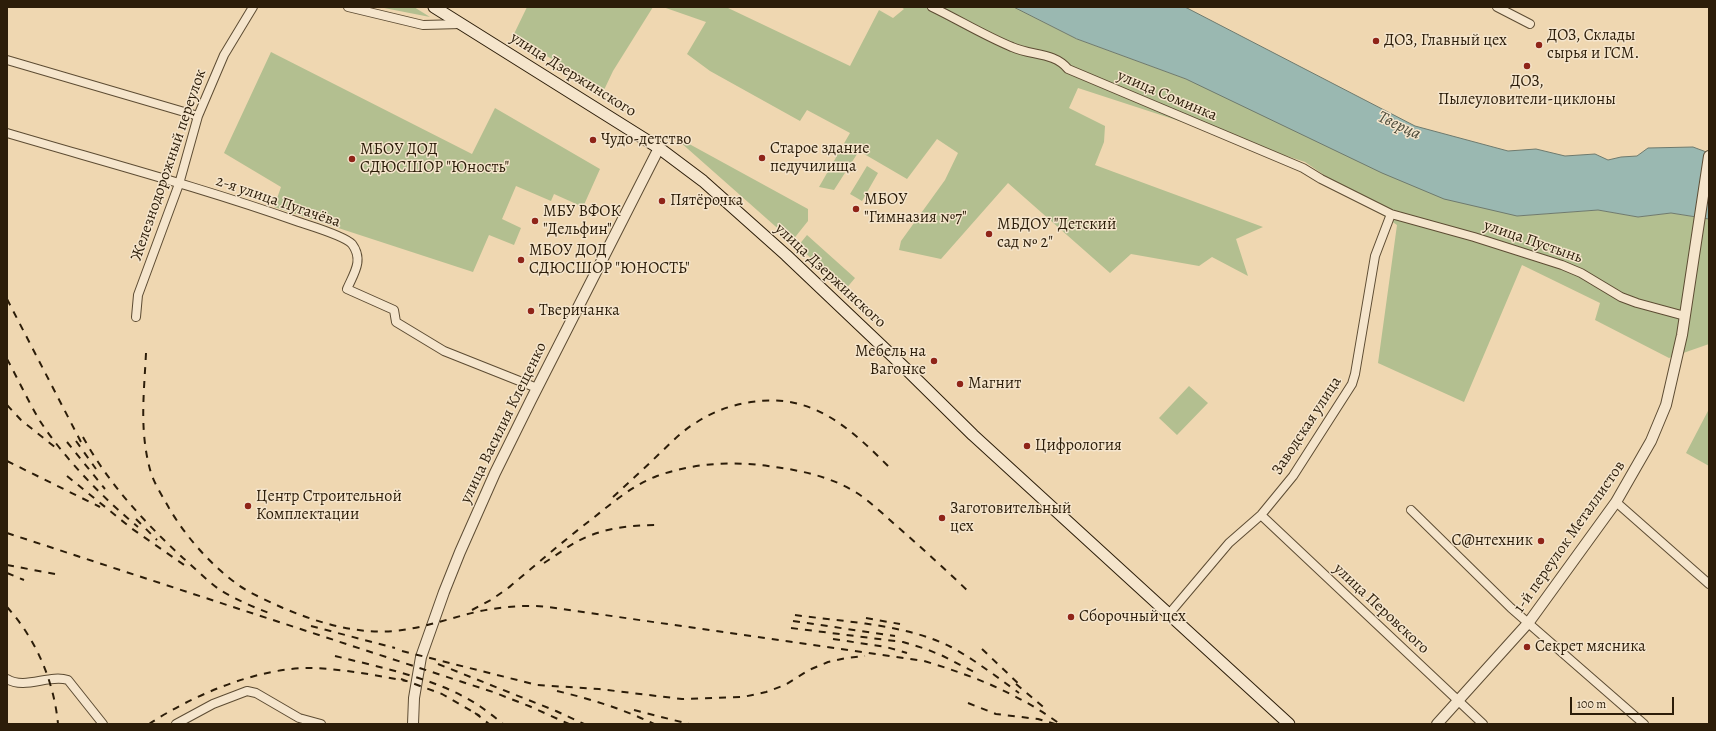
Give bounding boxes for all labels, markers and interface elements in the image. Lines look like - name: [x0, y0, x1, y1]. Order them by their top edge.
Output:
- place label: ДОЗ, Склады сырья и ГСМ.: [1547, 26, 1639, 64]
- street label: улица Дзержинского: [506, 28, 640, 122]
- place label: ДОЗ, Главный цех: [1384, 31, 1507, 51]
- marker: ДОЗ, Главный цех: [1371, 36, 1381, 46]
- marker: ДОЗ, Склады сырья и ГСМ.: [1534, 40, 1544, 50]
- marker: ДОЗ, Пылеуловители-циклоны: [1522, 61, 1532, 71]
- street label: улица Соминка: [1114, 66, 1220, 126]
- street label: Железнодорожный переулок: [127, 67, 211, 263]
- place label: ДОЗ, Пылеуловители-циклоны: [1438, 72, 1616, 110]
- water label: Тверца: [1374, 107, 1424, 145]
- place label: Чудо-детство: [601, 130, 691, 150]
- marker: Чудо-детство: [588, 135, 598, 145]
- place label: Старое здание педучилища: [770, 139, 870, 177]
- place label: МБОУ ДОД СДЮСШОР "Юность": [360, 140, 509, 178]
- marker: Старое здание педучилища: [757, 153, 767, 163]
- marker: МБОУ ДОД СДЮСШОР "Юность": [347, 154, 357, 164]
- street label: 2-я улица Пугачёва: [213, 172, 343, 232]
- place label: МБОУ "Гимназия №7": [864, 190, 967, 228]
- place label: Пятёрочка: [670, 191, 743, 211]
- marker: Пятёрочка: [657, 196, 667, 206]
- place label: МБУ ВФОК "Дельфин": [543, 202, 621, 240]
- marker: МБОУ "Гимназия №7": [851, 204, 861, 214]
- place label: МБДОУ "Детский сад № 2": [997, 215, 1116, 253]
- marker: МБУ ВФОК "Дельфин": [530, 216, 540, 226]
- street label: улица Пустынь: [1481, 216, 1585, 268]
- street label: улица Дзержинского: [770, 220, 890, 332]
- marker: МБДОУ "Детский сад № 2": [984, 229, 994, 239]
- place label: МБОУ ДОД СДЮСШОР "ЮНОСТЬ": [529, 241, 690, 279]
- marker: МБОУ ДОД СДЮСШОР "ЮНОСТЬ": [516, 255, 526, 265]
- place label: Тверичанка: [539, 301, 620, 321]
- marker: Тверичанка: [526, 306, 536, 316]
- street label: улица Василия Клещенко: [457, 339, 551, 507]
- place label: Мебель на Вагонке: [855, 342, 926, 380]
- marker: Мебель на Вагонке: [929, 356, 939, 366]
- street label: Заводская улица: [1268, 373, 1346, 479]
- place label: Магнит: [968, 374, 1021, 394]
- marker: Магнит: [955, 379, 965, 389]
- place label: Цифрология: [1035, 436, 1122, 456]
- marker: Цифрология: [1022, 441, 1032, 451]
- street label: 1-й переулок Металлистов: [1510, 457, 1630, 617]
- place label: Центр Строительной Комплектации: [256, 487, 402, 525]
- place label: Заготовительный цех: [950, 499, 1071, 537]
- marker: Центр Строительной Комплектации: [243, 501, 253, 511]
- marker: Заготовительный цех: [937, 513, 947, 523]
- place label: С@нтехник: [1451, 531, 1533, 551]
- marker: С@нтехник: [1536, 536, 1546, 546]
- street label: улица Перовского: [1329, 560, 1433, 658]
- place label: Сборочный цех: [1079, 607, 1186, 627]
- marker: Сборочный цех: [1066, 612, 1076, 622]
- place label: Секрет мясника: [1535, 637, 1646, 657]
- marker: Секрет мясника: [1522, 642, 1532, 652]
- scale bar: [1572, 689, 1676, 715]
- text: 100 m: [1577, 696, 1606, 712]

